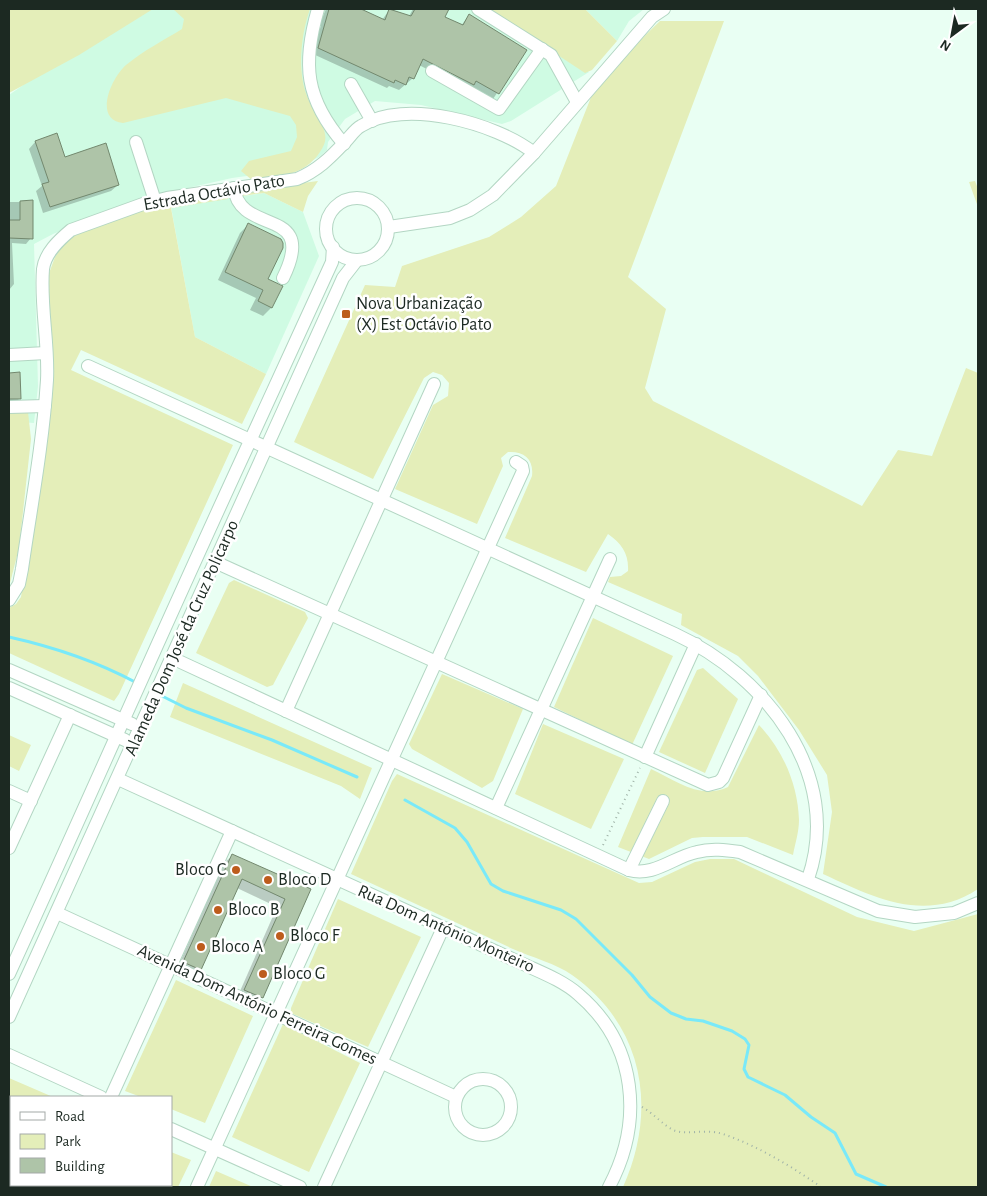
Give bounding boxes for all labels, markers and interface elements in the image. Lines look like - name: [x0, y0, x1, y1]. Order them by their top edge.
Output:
- north arrow: [927, 10, 977, 60]
- text: N: [938, 37, 953, 54]
- street label: Estrada Octávio Pato: [142, 172, 286, 214]
- place label: Nova Urbanização (X) Est Octávio Pato: [356, 295, 492, 334]
- marker: Nova Urbanização (X) Est Octávio Pato: [340, 308, 352, 320]
- street label: Alameda Dom José da Cruz Policarpo: [122, 517, 242, 759]
- place label: Bloco C: [175, 861, 226, 879]
- marker: Bloco C: [230, 864, 242, 876]
- place label: Bloco D: [278, 871, 331, 889]
- marker: Bloco D: [262, 874, 274, 886]
- street label: Rua Dom António Monteiro: [355, 882, 537, 976]
- place label: Bloco B: [228, 901, 279, 919]
- marker: Bloco B: [212, 904, 224, 916]
- place label: Bloco F: [290, 927, 340, 945]
- marker: Bloco F: [274, 930, 286, 942]
- place label: Bloco A: [211, 938, 264, 956]
- marker: Bloco A: [195, 941, 207, 953]
- street label: Avenida Dom António Ferreira Gomes: [135, 942, 379, 1068]
- place label: Bloco G: [273, 965, 326, 983]
- marker: Bloco G: [257, 968, 269, 980]
- legend: [10, 1096, 172, 1186]
- text: Road: [55, 1109, 85, 1124]
- text: Park: [55, 1134, 81, 1149]
- text: Building: [55, 1159, 105, 1174]

